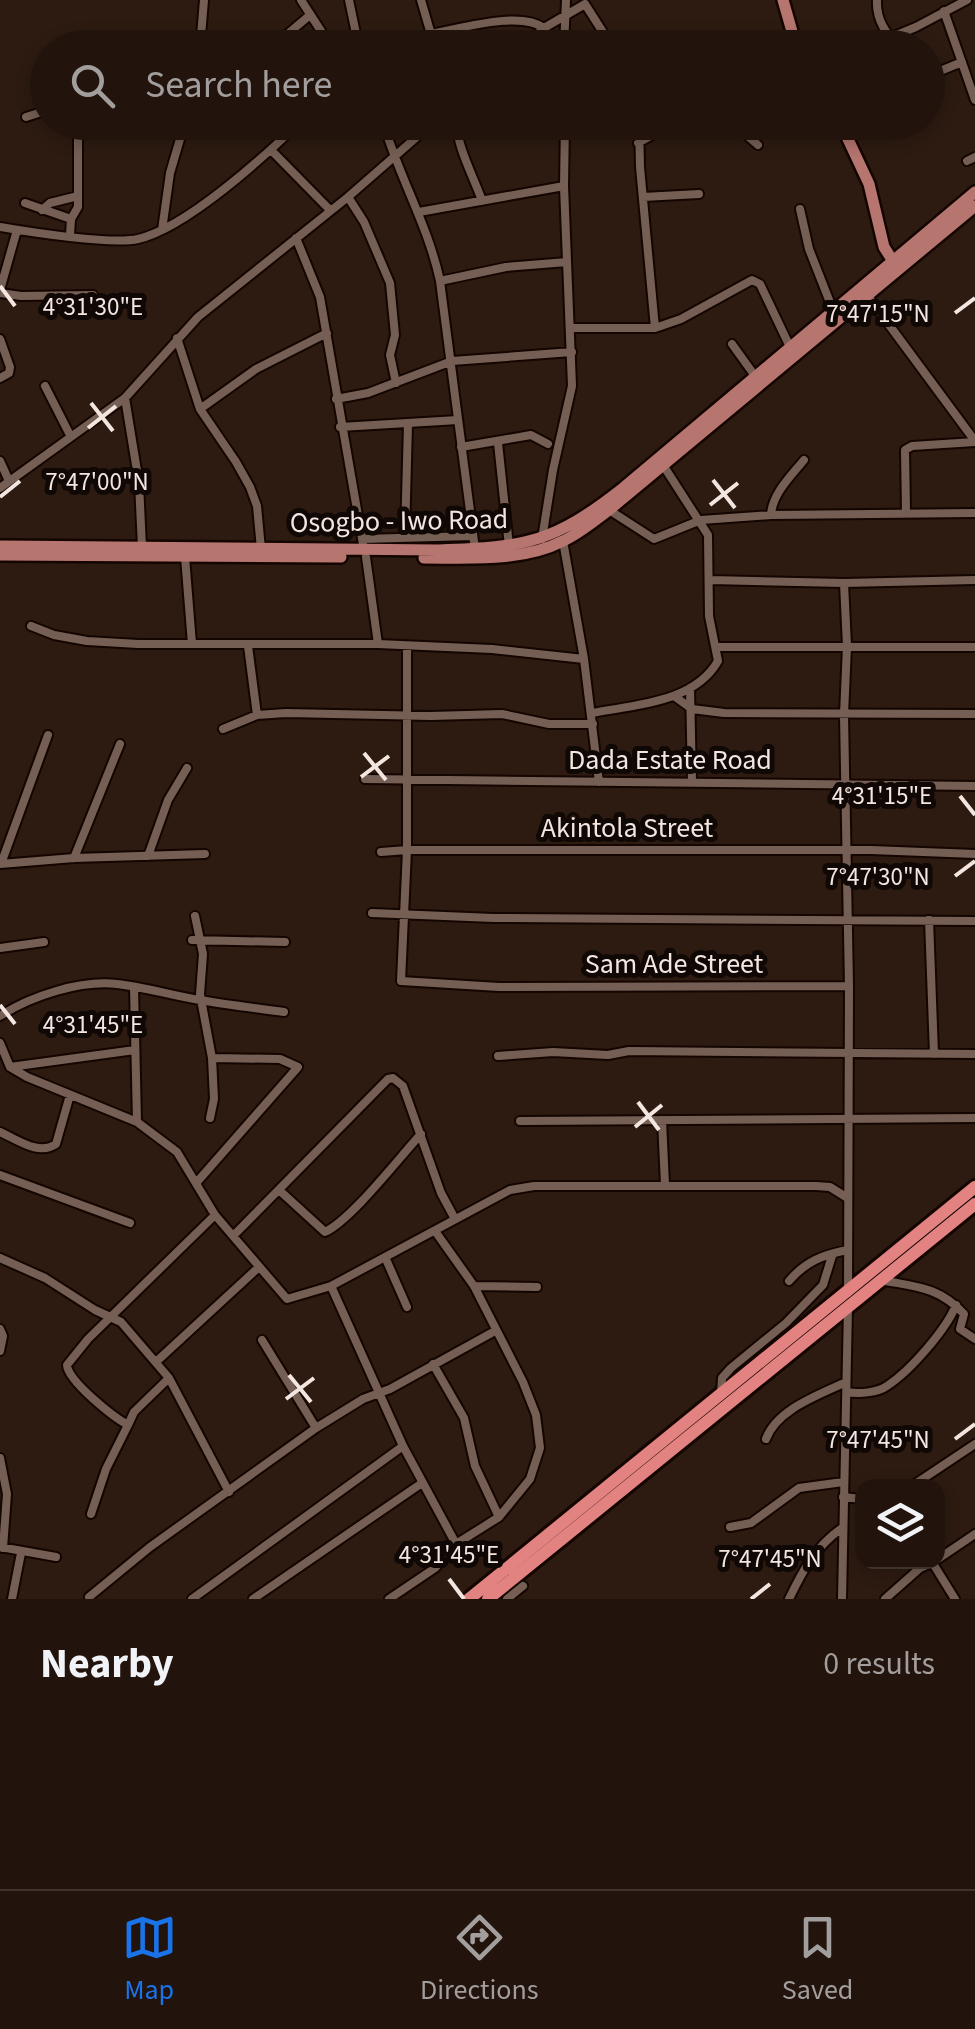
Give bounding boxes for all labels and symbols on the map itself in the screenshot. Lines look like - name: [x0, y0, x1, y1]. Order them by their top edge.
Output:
- text: 4°31'30"E: [43, 289, 143, 325]
- text: 7°47'15"N: [826, 296, 930, 332]
- text: 7°47'00"N: [45, 464, 149, 500]
- street label: Osogbo - Iwo Road: [289, 499, 509, 543]
- street label: Dada Estate Road: [568, 740, 772, 780]
- text: 4°31'15"E: [832, 778, 932, 814]
- street label: Akintola Street: [541, 808, 714, 848]
- text: 7°47'30"N: [826, 859, 930, 895]
- street label: Sam Ade Street: [585, 944, 764, 984]
- text: 4°31'45"E: [43, 1007, 143, 1043]
- text: 7°47'45"N: [826, 1422, 930, 1458]
- text: 4°31'45"E: [399, 1537, 499, 1573]
- text: 7°47'45"N: [718, 1541, 822, 1577]

